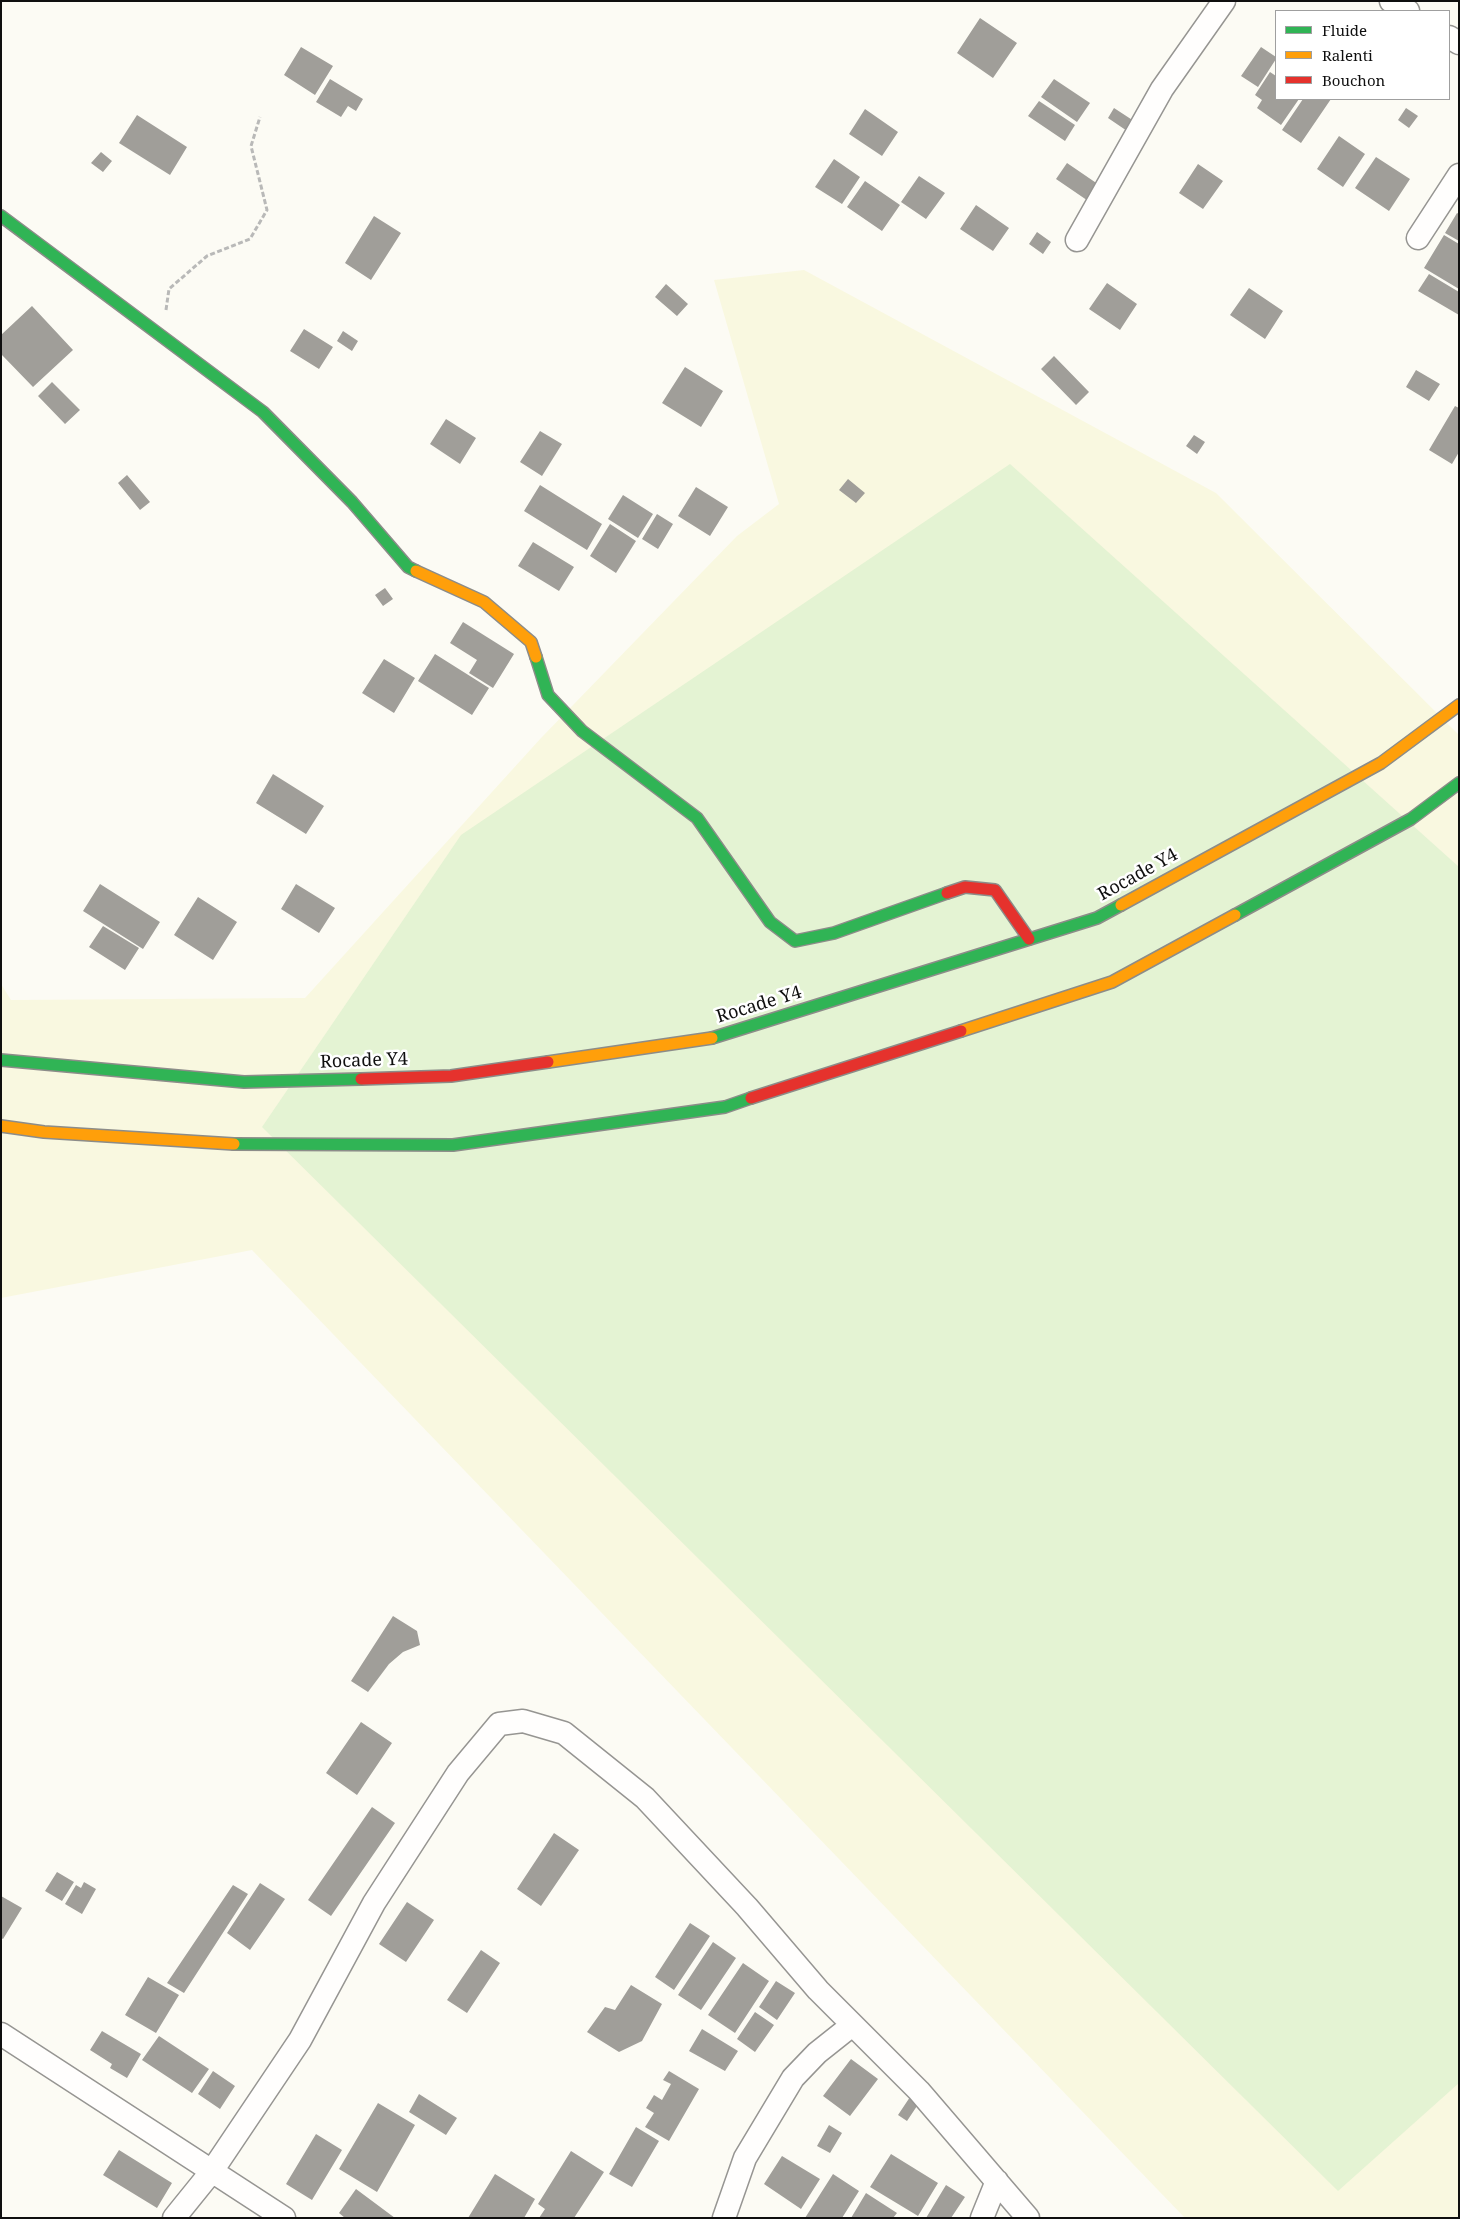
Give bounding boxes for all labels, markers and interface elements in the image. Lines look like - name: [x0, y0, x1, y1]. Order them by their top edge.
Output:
- legend: [1275, 10, 1450, 100]
- text: Fluide: [1322, 20, 1367, 40]
- text: Ralenti: [1322, 45, 1373, 65]
- text: Bouchon: [1322, 70, 1385, 90]
- street label: Rocade Y4: [1094, 844, 1182, 906]
- street label: Rocade Y4: [714, 982, 804, 1028]
- street label: Rocade Y4: [320, 1049, 408, 1073]

